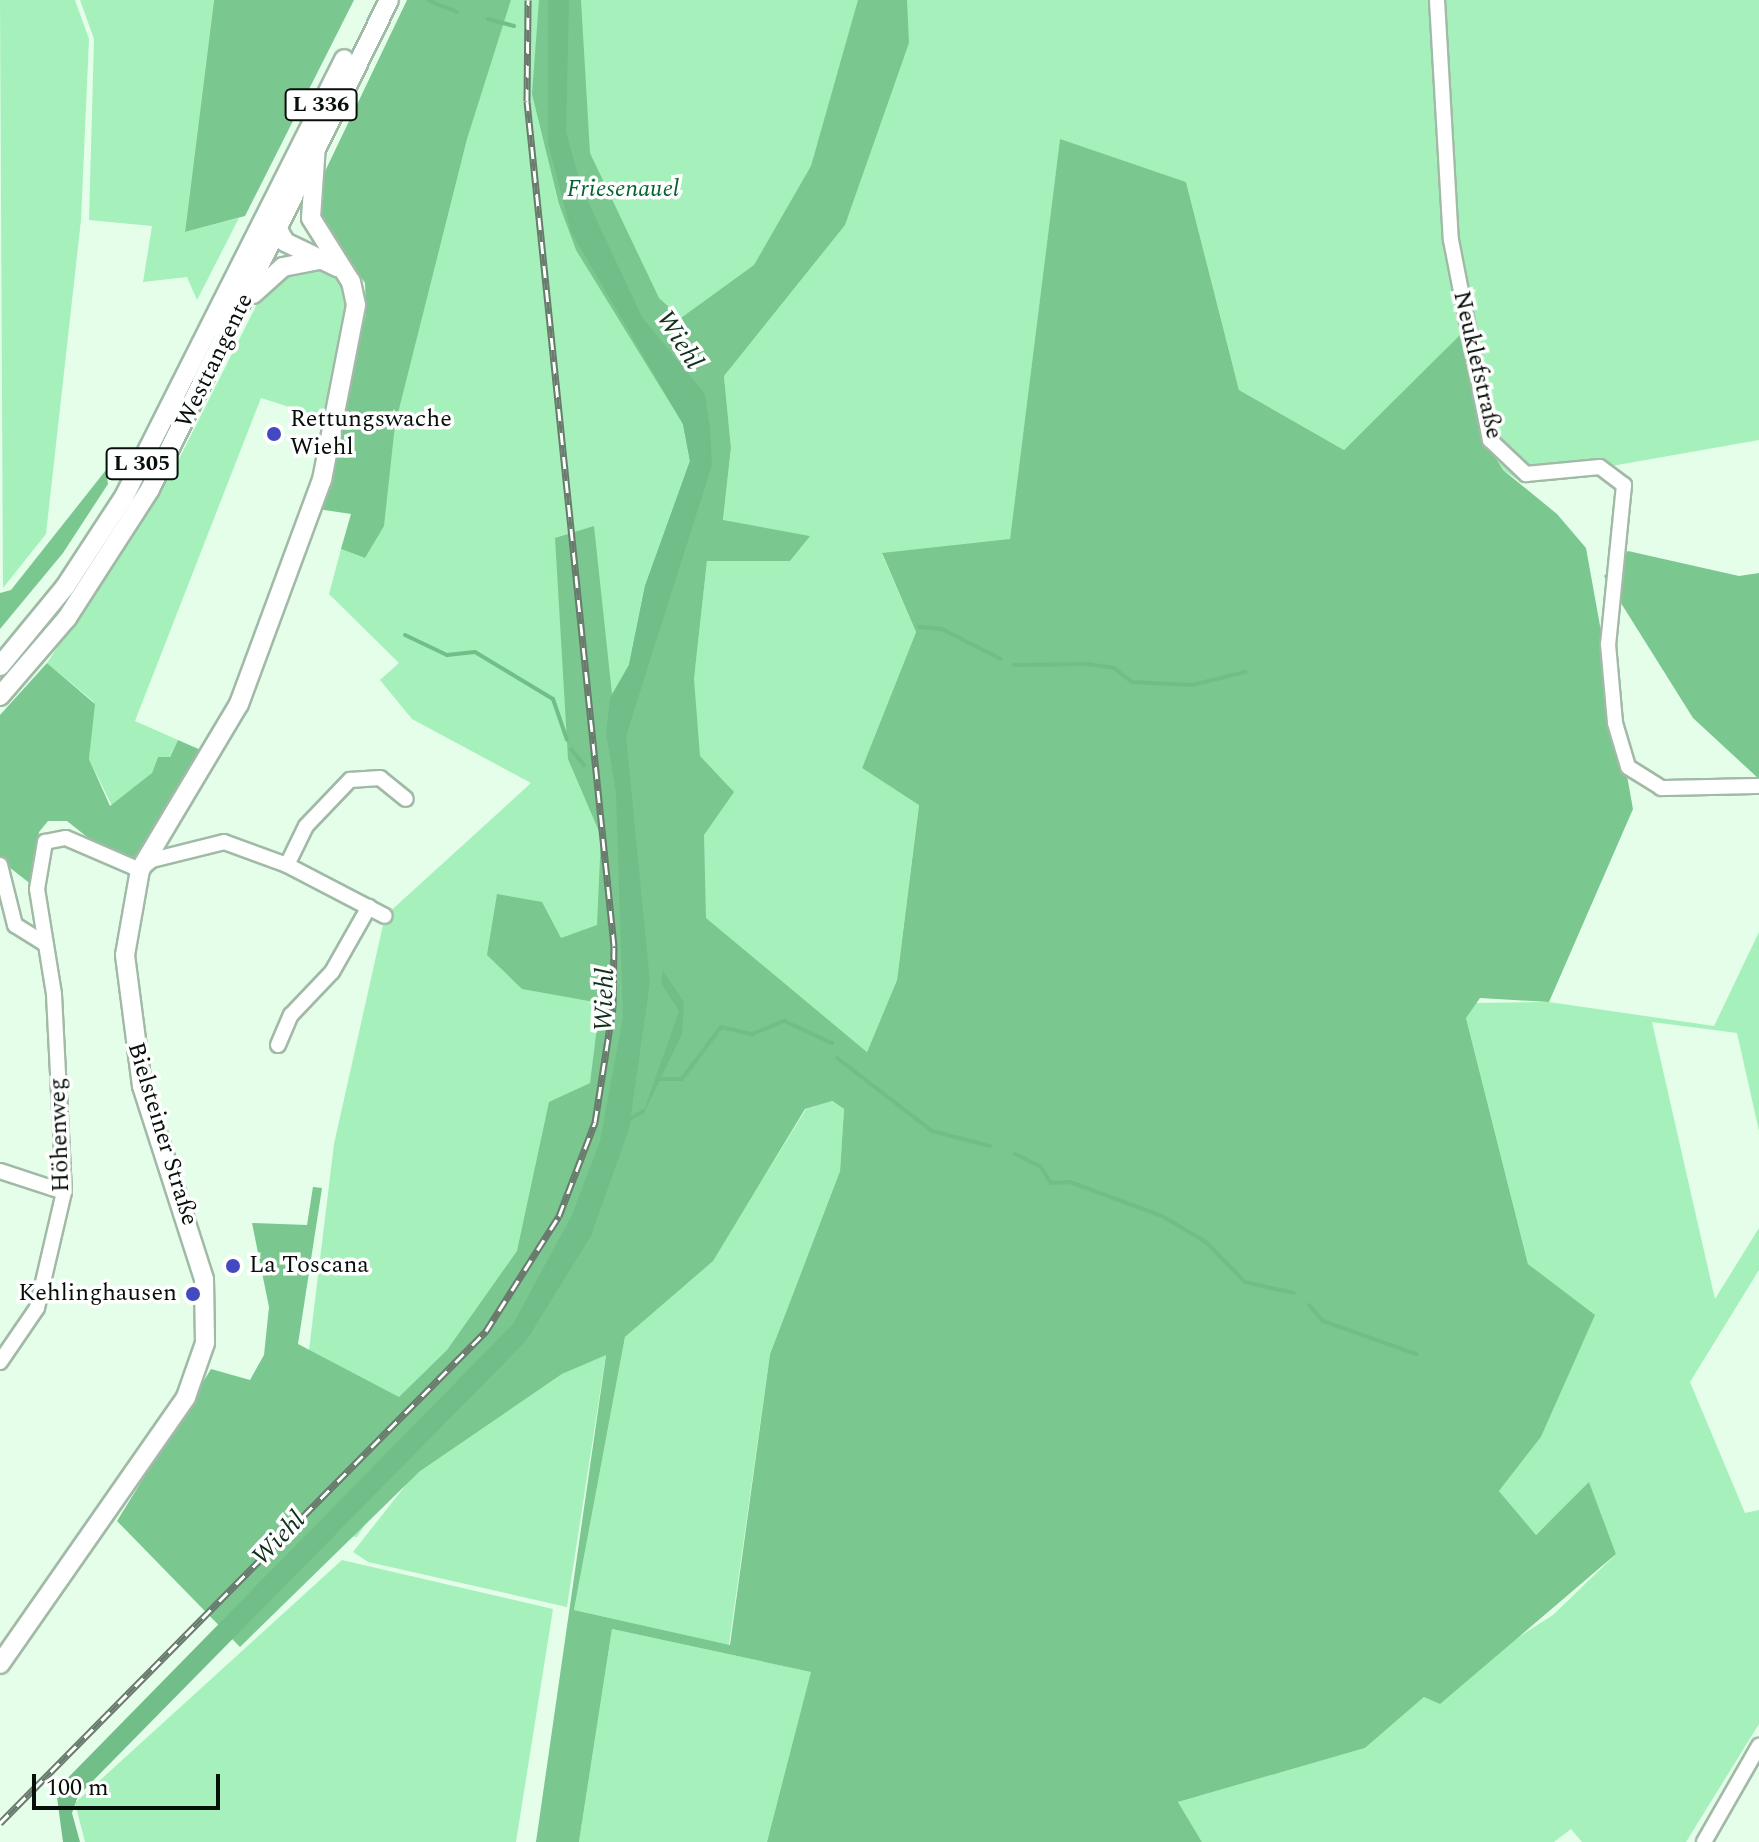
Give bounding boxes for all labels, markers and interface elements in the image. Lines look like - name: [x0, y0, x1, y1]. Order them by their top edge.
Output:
- road number: L 336: [283, 87, 359, 123]
- park label: Friesenauel: [567, 176, 679, 204]
- street label: Neuklefstraße: [1446, 288, 1508, 442]
- street label: Westtangente: [170, 289, 260, 433]
- water label: Wiehl: [649, 305, 709, 375]
- place label: Rettungswache Wiehl: [290, 406, 452, 462]
- marker: Rettungswache Wiehl: [265, 425, 283, 443]
- road number: L 305: [104, 446, 180, 482]
- water label: Wiehl: [588, 968, 622, 1032]
- street label: Bielsteiner Straße: [120, 1039, 204, 1229]
- street label: Höhenweg: [44, 1077, 76, 1193]
- place label: La Toscana: [249, 1252, 369, 1280]
- marker: La Toscana: [224, 1257, 242, 1275]
- place label: Kehlinghausen: [18, 1280, 177, 1308]
- marker: Kehlinghausen: [184, 1285, 202, 1303]
- water label: Wiehl: [246, 1505, 312, 1573]
- scale bar: [36, 1758, 224, 1808]
- text: 100 m: [46, 1770, 109, 1806]

